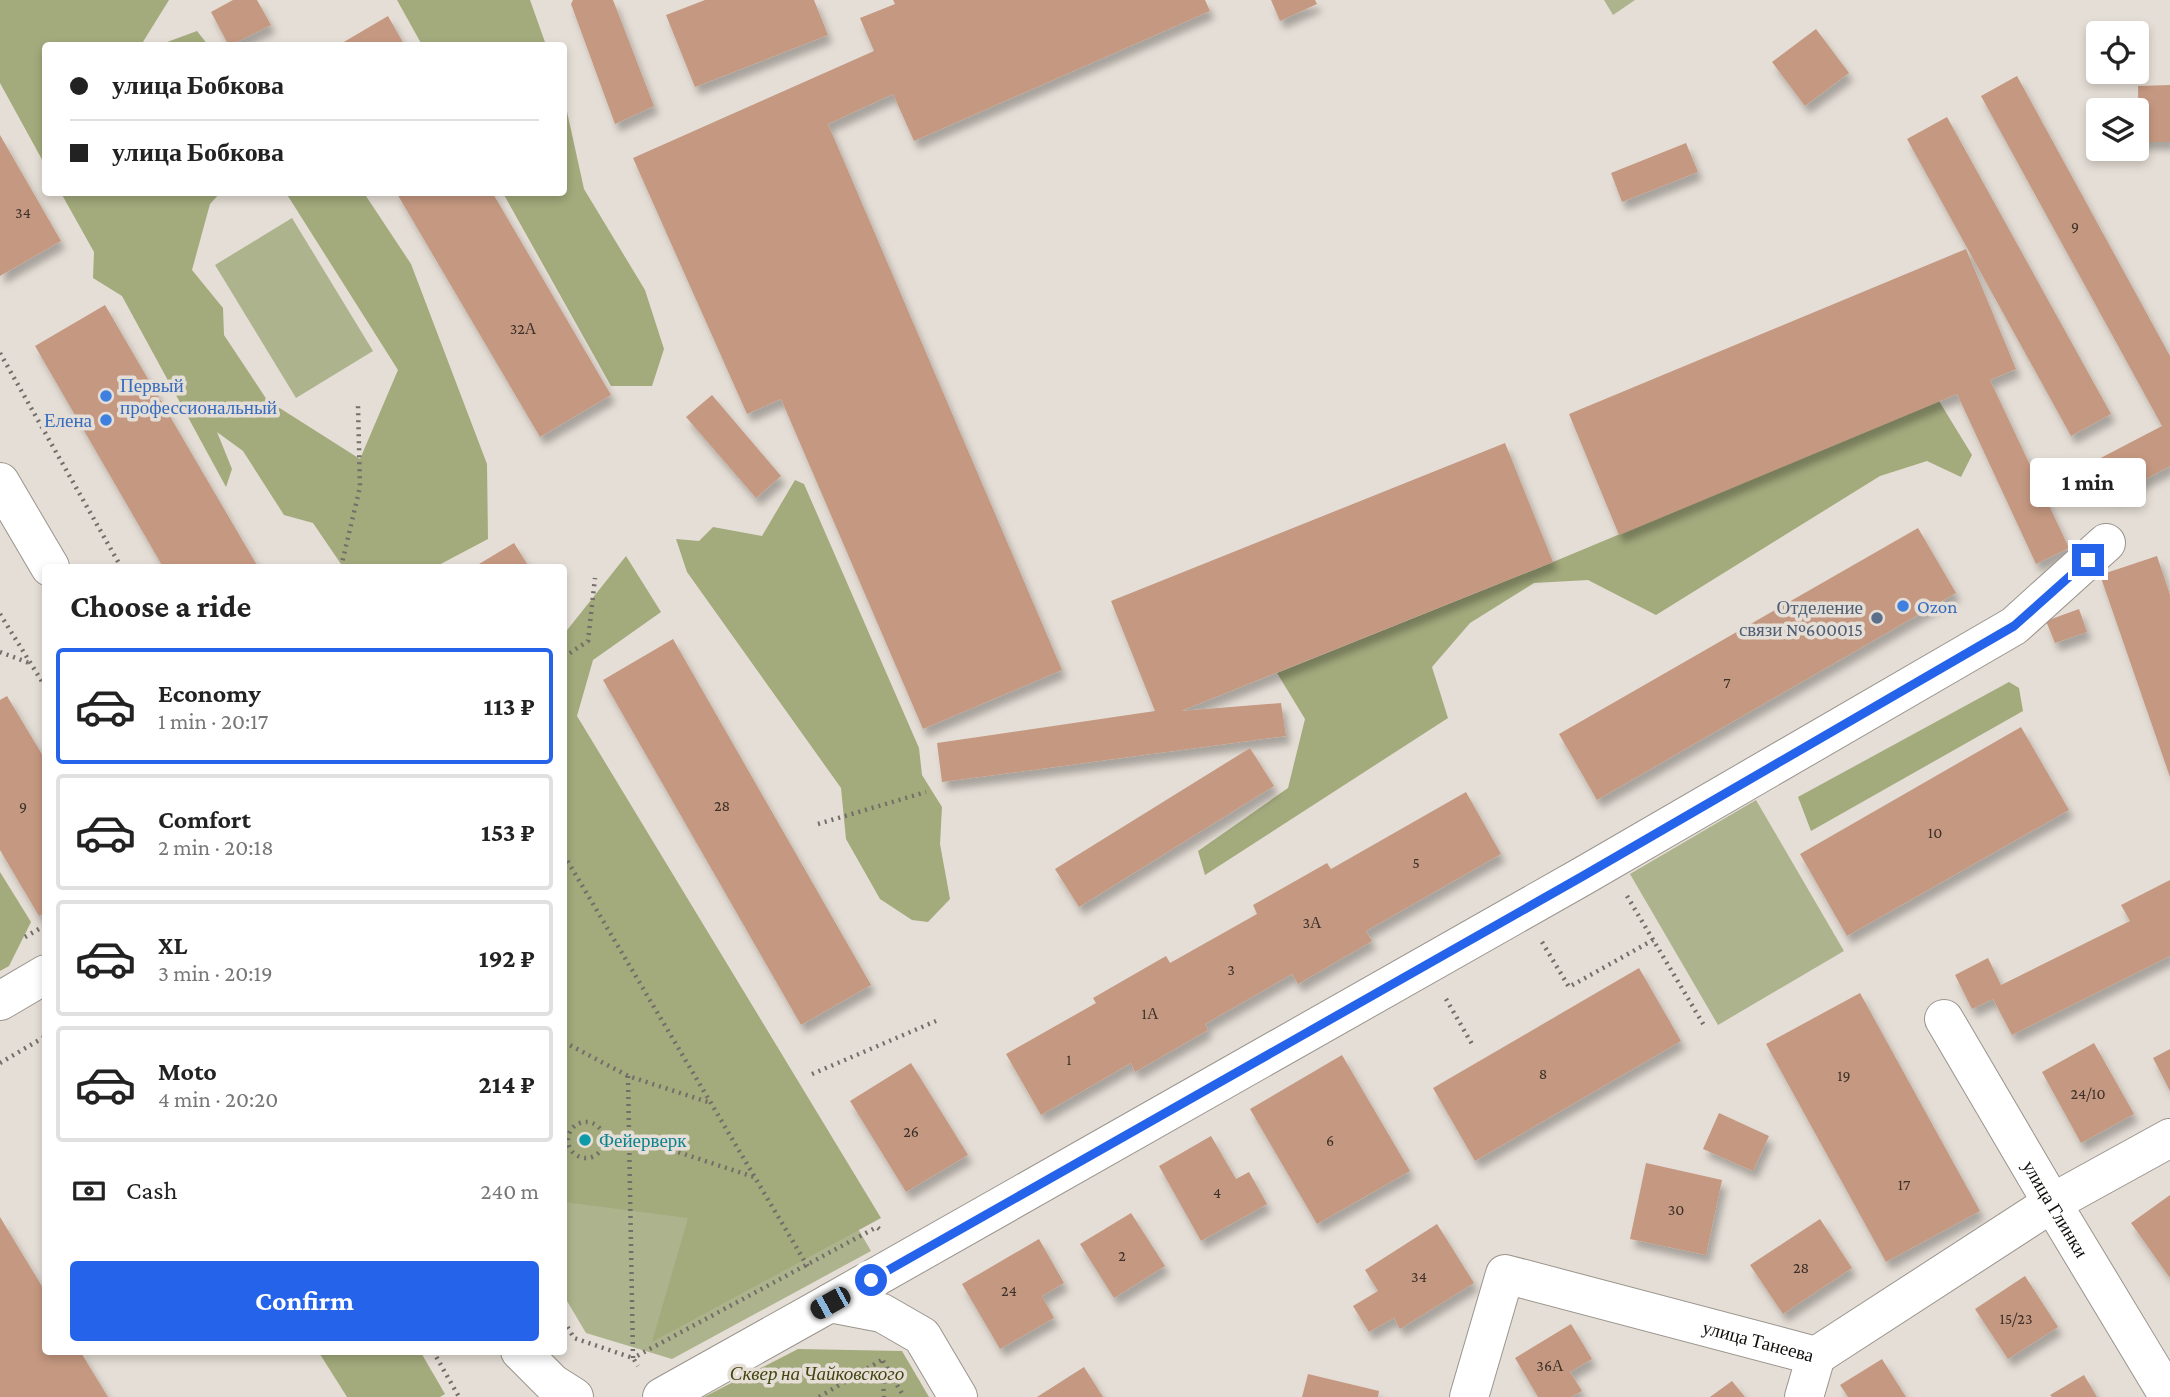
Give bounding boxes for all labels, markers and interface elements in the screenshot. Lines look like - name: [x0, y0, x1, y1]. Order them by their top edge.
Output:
- map controls: [2086, 21, 2149, 161]
- button: locate: [2086, 21, 2149, 84]
- text: улица Бобкова: [112, 71, 284, 100]
- button: layers: [2086, 98, 2149, 161]
- text: улица Бобкова: [112, 138, 284, 167]
- house number: 34: [15, 204, 31, 221]
- house number: 9: [2071, 218, 2079, 235]
- house number: 32А: [510, 320, 537, 337]
- place label: Первый профессиональный: [120, 375, 277, 418]
- marker: Первый профессиональный: [98, 388, 114, 404]
- place label: Елена: [44, 410, 93, 431]
- marker: Елена: [98, 412, 114, 428]
- callout: 1 min: [2030, 458, 2146, 508]
- text: 1 min: [2062, 469, 2114, 495]
- route end: [2072, 544, 2104, 576]
- text: Choose a ride: [70, 588, 251, 624]
- place label: Ozon: [1917, 596, 1957, 617]
- place label: Отделение связи №600015: [1739, 597, 1863, 640]
- marker: Ozon: [1895, 598, 1911, 614]
- marker: Отделение связи №600015: [1869, 610, 1885, 626]
- house number: 7: [1723, 674, 1731, 691]
- icon: car: [74, 675, 137, 738]
- text: Economy: [158, 679, 261, 708]
- text: 113 ₽: [483, 692, 535, 721]
- text: 1 min · 20:17: [158, 708, 268, 734]
- house number: 28: [714, 797, 730, 814]
- house number: 9: [19, 798, 27, 815]
- icon: car: [74, 801, 137, 864]
- text: Comfort: [158, 805, 251, 834]
- text: 153 ₽: [481, 818, 535, 847]
- house number: 10: [1928, 824, 1942, 841]
- text: 2 min · 20:18: [158, 834, 274, 860]
- house number: 5: [1412, 854, 1420, 871]
- house number: 3А: [1302, 914, 1322, 931]
- icon: car: [74, 927, 137, 990]
- text: XL: [158, 931, 187, 960]
- text: 192 ₽: [479, 944, 535, 973]
- text: 3 min · 20:19: [158, 960, 273, 986]
- house number: 3: [1227, 961, 1235, 978]
- house number: 1А: [1142, 1005, 1159, 1022]
- house number: 1: [1066, 1051, 1072, 1068]
- icon: car: [74, 1053, 137, 1116]
- text: Moto: [158, 1057, 217, 1086]
- house number: 8: [1539, 1065, 1547, 1082]
- house number: 19: [1837, 1067, 1851, 1084]
- text: 214 ₽: [479, 1070, 535, 1099]
- house number: 24/10: [2070, 1085, 2106, 1102]
- text: 4 min · 20:20: [158, 1086, 278, 1112]
- house number: 26: [903, 1123, 919, 1140]
- place label: Фейерверк: [599, 1130, 687, 1151]
- marker: Фейерверк: [577, 1132, 593, 1148]
- house number: 6: [1326, 1132, 1334, 1149]
- street label: улица Глинки: [2019, 1156, 2093, 1261]
- icon: cash: [70, 1172, 108, 1210]
- text: Cash: [126, 1176, 177, 1205]
- house number: 17: [1898, 1176, 1911, 1193]
- text: 240 m: [480, 1178, 539, 1204]
- house number: 4: [1213, 1184, 1221, 1201]
- house number: 30: [1668, 1201, 1684, 1218]
- house number: 2: [1118, 1247, 1126, 1264]
- house number: 28: [1793, 1259, 1809, 1276]
- button: Confirm: [70, 1261, 539, 1341]
- route start: [855, 1264, 887, 1296]
- house number: 34: [1411, 1268, 1427, 1285]
- house number: 24: [1001, 1282, 1017, 1299]
- car: [807, 1284, 854, 1322]
- house number: 15/23: [1999, 1310, 2033, 1327]
- street label: улица Танеева: [1700, 1316, 1817, 1366]
- house number: 36А: [1536, 1357, 1564, 1374]
- park label: Сквер на Чайковского: [730, 1363, 904, 1384]

